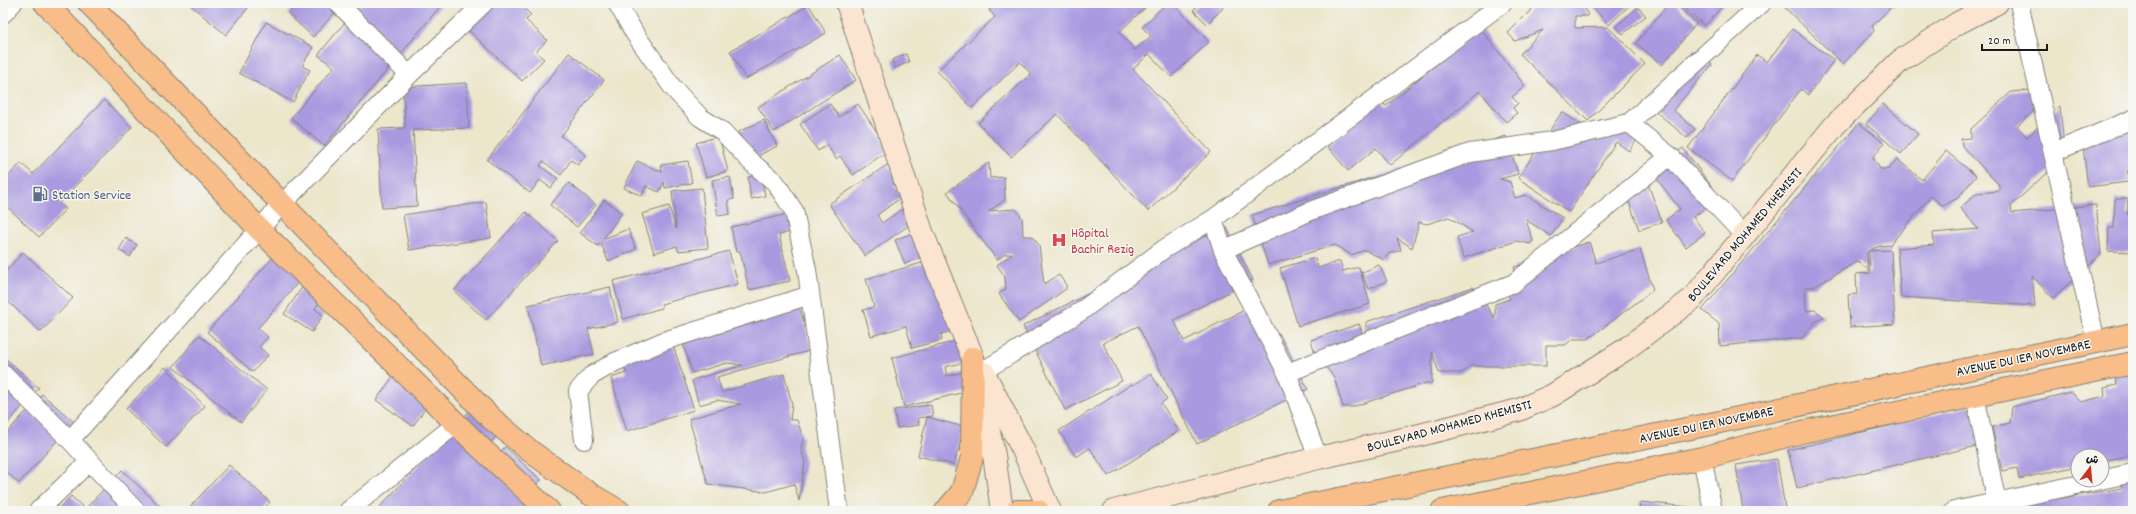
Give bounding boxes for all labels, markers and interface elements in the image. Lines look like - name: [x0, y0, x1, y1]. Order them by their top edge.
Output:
- scale bar: [1982, 26, 2047, 52]
- text: 20 m: [1988, 33, 2011, 50]
- street label: BOULEVARD MOHAMED KHEMISTI: [1683, 163, 1808, 307]
- fuel station icon: Station Service: [31, 185, 49, 203]
- place label: Station Service: [52, 186, 131, 206]
- place label: Hôpital Bachir Rezig: [1071, 224, 1134, 260]
- hospital icon: Hôpital Bachir Rezig: [1050, 231, 1068, 249]
- street label: AVENUE DU 1ER NOVEMBRE: [1955, 335, 2093, 383]
- street label: BOULEVARD MOHAMED KHEMISTI: [1365, 395, 1535, 459]
- street label: AVENUE DU 1ER NOVEMBRE: [1638, 402, 1776, 450]
- north arrow: [2070, 448, 2110, 488]
- text: ش: [2084, 451, 2100, 470]

